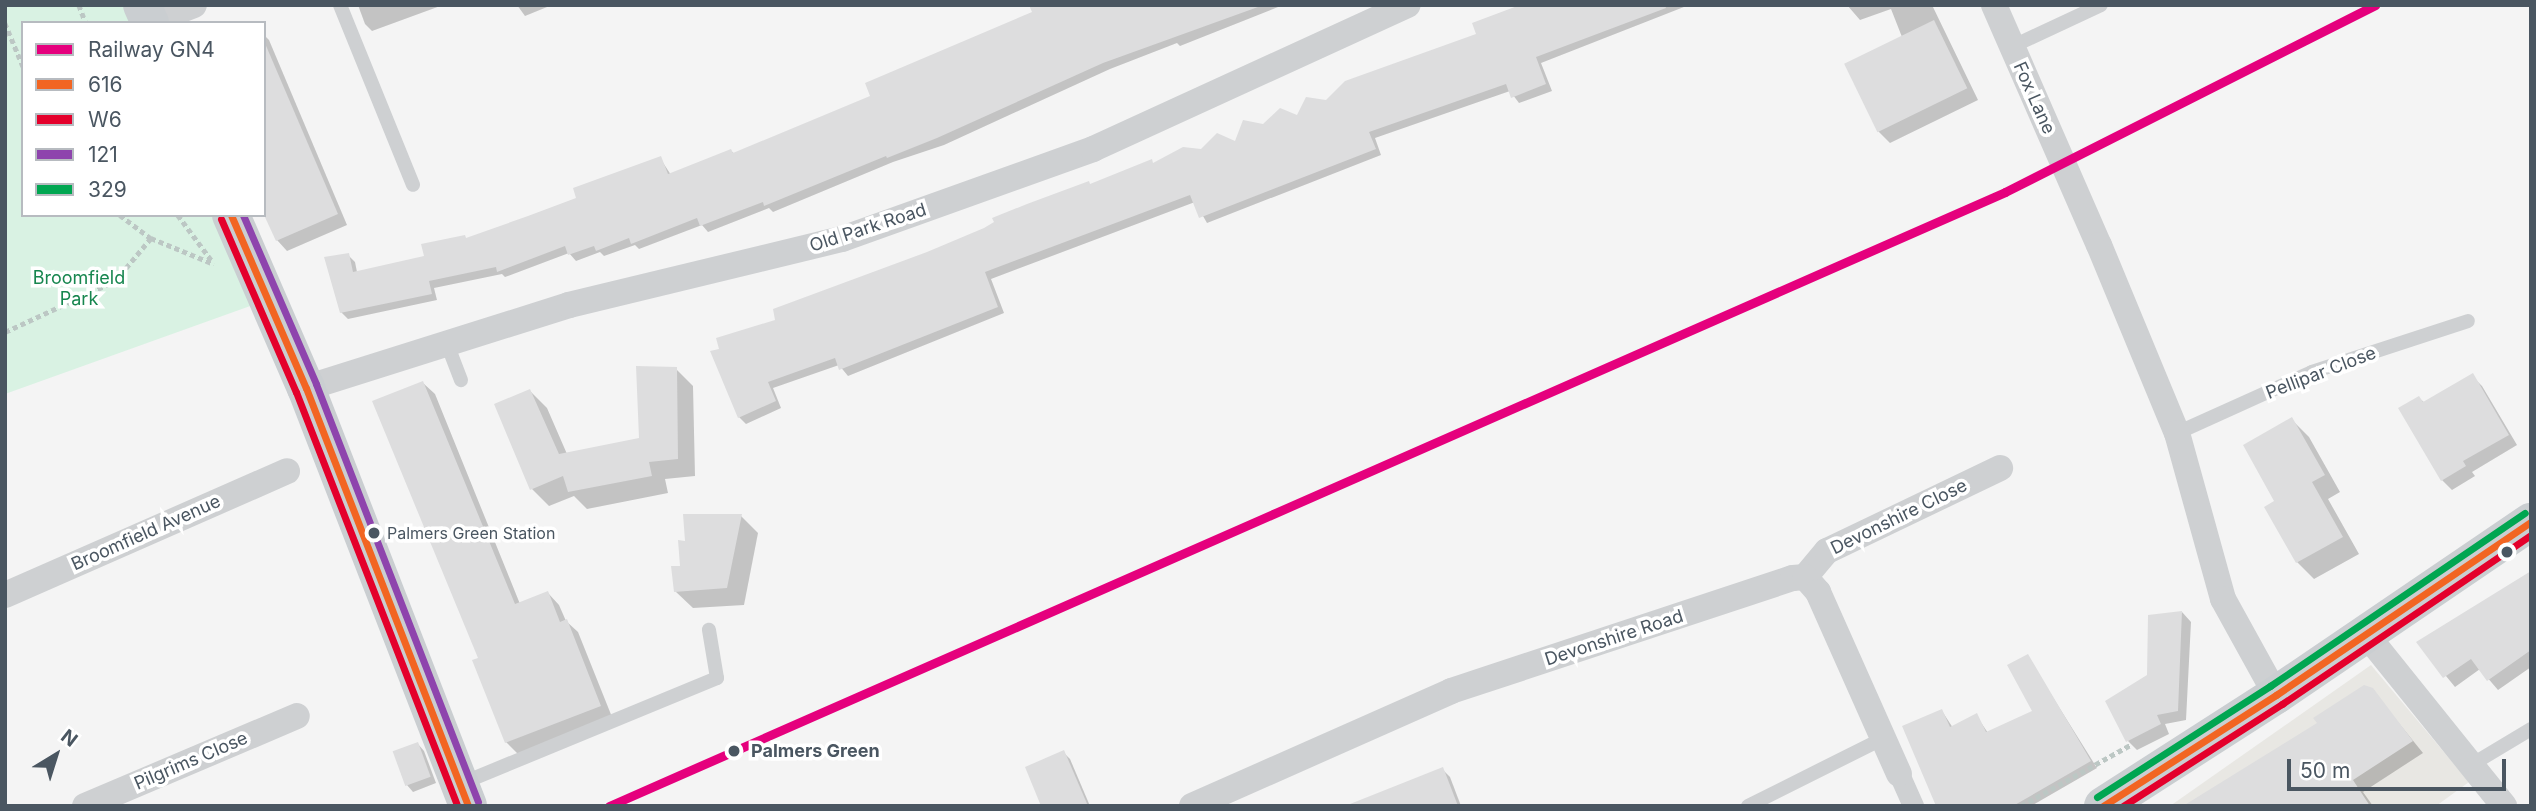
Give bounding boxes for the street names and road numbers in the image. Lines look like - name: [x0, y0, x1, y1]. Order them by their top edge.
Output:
- street label: Fox Lane: [2009, 59, 2059, 137]
- street label: Old Park Road: [807, 199, 929, 257]
- street label: Pellipar Close: [2263, 342, 2379, 404]
- street label: Devonshire Close: [1827, 475, 1971, 559]
- street label: Broomfield Avenue: [68, 490, 224, 576]
- street label: Devonshire Road: [1542, 605, 1686, 671]
- street label: Pilgrims Close: [131, 727, 251, 795]

